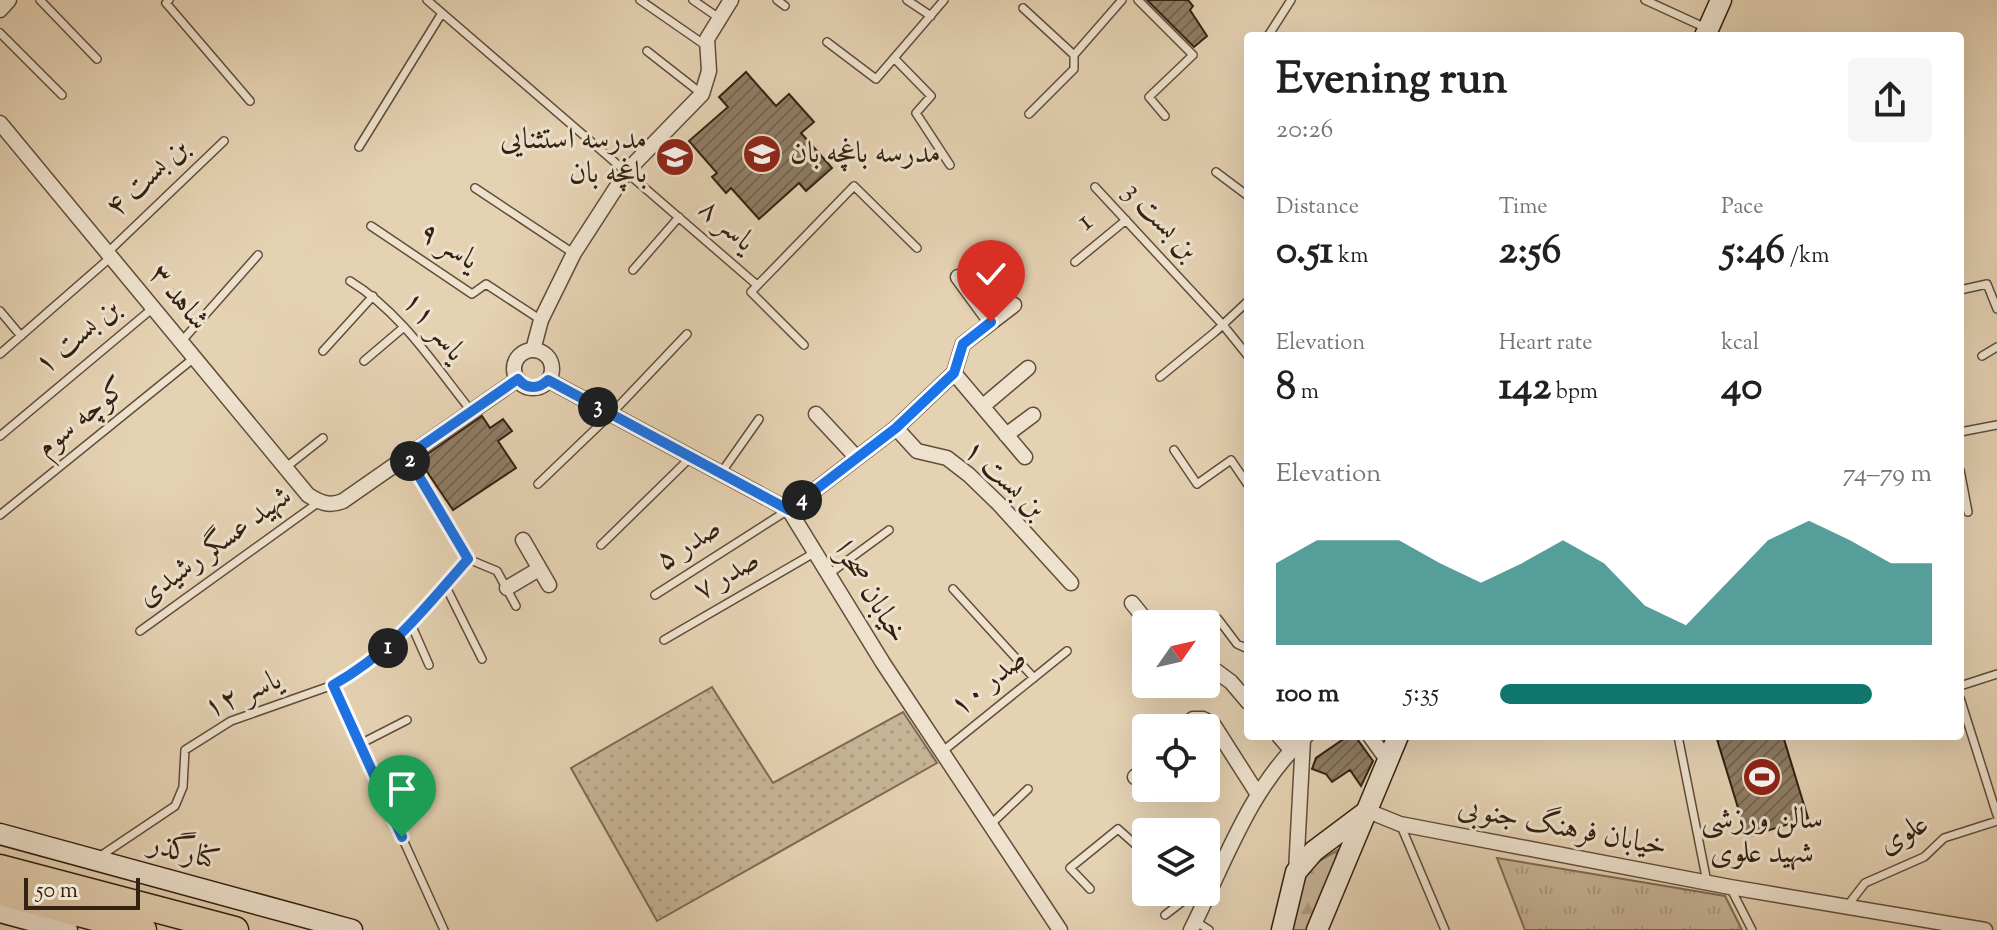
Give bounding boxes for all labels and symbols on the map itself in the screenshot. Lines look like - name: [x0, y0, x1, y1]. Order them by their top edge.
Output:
- place label: مدرسه استثنایی باغچه بان: [500, 119, 647, 196]
- street label: بن بست ۴: [97, 128, 200, 228]
- school or university icon: مدرسه باغچه بان: [741, 133, 783, 175]
- place label: مدرسه باغچه بان: [790, 133, 941, 176]
- school or university icon: مدرسه استثنایی باغچه بان: [654, 136, 696, 178]
- street label: بن بست 3: [1112, 173, 1208, 272]
- street label: یاسر ۸: [688, 189, 765, 264]
- street label: 1: [1067, 202, 1103, 242]
- street label: یاسر ۹: [410, 212, 487, 283]
- pin: [957, 240, 1025, 322]
- street label: شاهد ۳: [137, 255, 219, 341]
- street label: یاسر ۱۱: [391, 282, 476, 373]
- street label: بن بست ۱: [26, 288, 131, 386]
- street label: کوچه سوم: [27, 368, 138, 470]
- pin: 3: [578, 387, 618, 427]
- street label: بن بست ۱: [953, 430, 1056, 530]
- pin: 2: [390, 441, 430, 481]
- street label: شهید عسگر رشیدی: [128, 476, 302, 618]
- pin: 4: [782, 480, 822, 520]
- street label: صدر ۵: [648, 508, 730, 582]
- street label: خیابان صحرا: [822, 534, 918, 652]
- street label: صدر ۷: [686, 540, 768, 612]
- north arrow: [1132, 610, 1220, 698]
- pin: 1: [368, 628, 408, 668]
- street label: صدر ۱۰: [941, 638, 1037, 728]
- street label: یاسر ۱۲: [197, 659, 290, 731]
- pin: [368, 755, 436, 837]
- sports icon: سالن ورزشی شهید علوی: [1741, 756, 1783, 798]
- street label: خیابان فرهنگ جنوبی: [1454, 787, 1670, 869]
- place label: سالن ورزشی شهید علوی: [1701, 799, 1823, 876]
- street label: علوی: [1871, 804, 1937, 866]
- street label: کنارگذر: [141, 820, 225, 883]
- scale bar: [24, 874, 140, 910]

